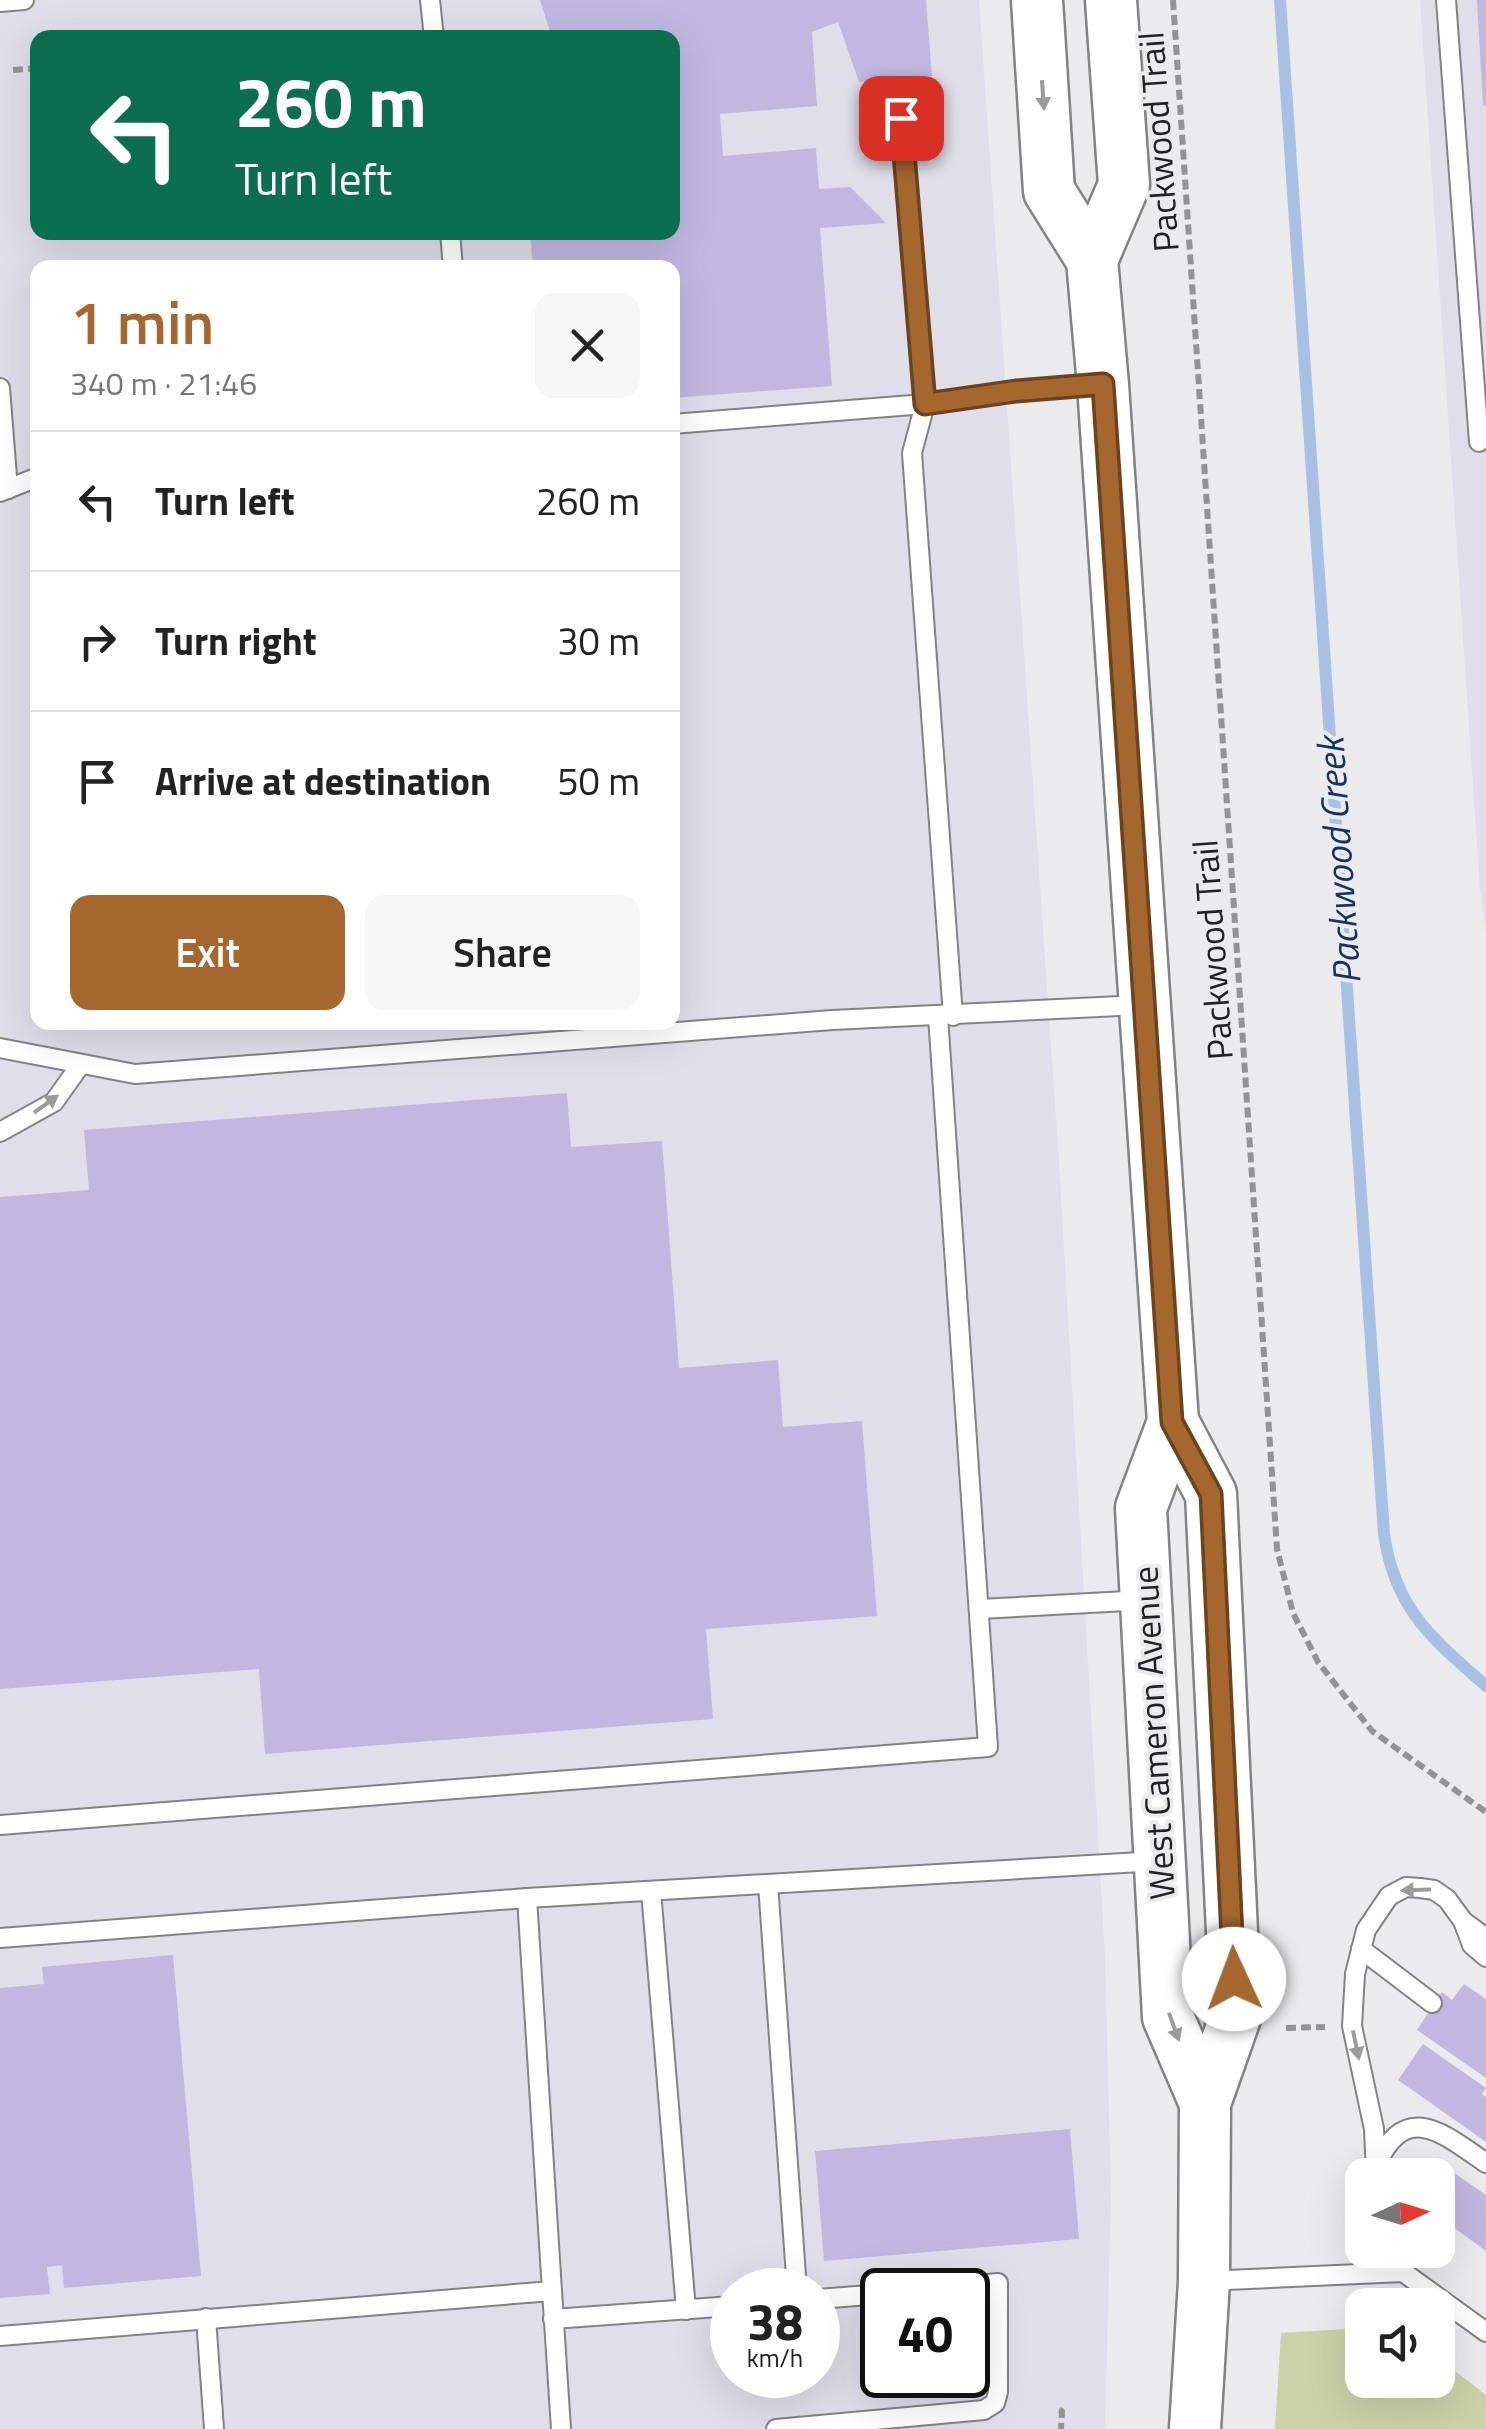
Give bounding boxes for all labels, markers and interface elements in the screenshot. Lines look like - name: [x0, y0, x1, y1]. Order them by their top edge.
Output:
- street label: Packwood Trail: [1123, 30, 1193, 254]
- text: 260 m: [235, 48, 427, 154]
- icon: left: [70, 70, 200, 200]
- pin: [859, 76, 944, 161]
- one-way arrow: [1035, 80, 1051, 112]
- icon: arrive: [874, 91, 929, 146]
- text: Turn left: [235, 144, 392, 212]
- text: 1 min: [70, 276, 214, 367]
- button: close: [535, 293, 640, 398]
- text: 340 m · 21:46: [70, 359, 257, 407]
- text: Turn left: [155, 472, 295, 530]
- text: 260 m: [536, 472, 640, 530]
- icon: left: [70, 474, 125, 529]
- text: Turn right: [155, 612, 317, 670]
- text: 30 m: [557, 612, 640, 670]
- icon: right: [70, 614, 125, 669]
- water label: Packwood Creek: [1300, 732, 1376, 986]
- text: Arrive at destination: [155, 752, 491, 810]
- text: 50 m: [557, 752, 640, 810]
- icon: arrive: [70, 754, 125, 809]
- street label: Packwood Trail: [1177, 838, 1247, 1062]
- button: Exit: [70, 895, 345, 1010]
- button: Share: [365, 895, 640, 1010]
- one-way arrow: [33, 1095, 59, 1114]
- street label: West Cameron Avenue: [1117, 1565, 1189, 1901]
- one-way arrow: [1400, 1883, 1431, 1899]
- position arrow: [1182, 1927, 1286, 2031]
- one-way arrow: [1167, 2013, 1182, 2043]
- one-way arrow: [1349, 2030, 1365, 2061]
- north arrow: [1345, 2158, 1455, 2268]
- map controls: [1345, 2158, 1455, 2398]
- speed limit sign: 40: [860, 2268, 990, 2398]
- text: 38: [747, 2283, 803, 2359]
- button: sound: [1345, 2288, 1455, 2398]
- text: km/h: [747, 2339, 803, 2377]

